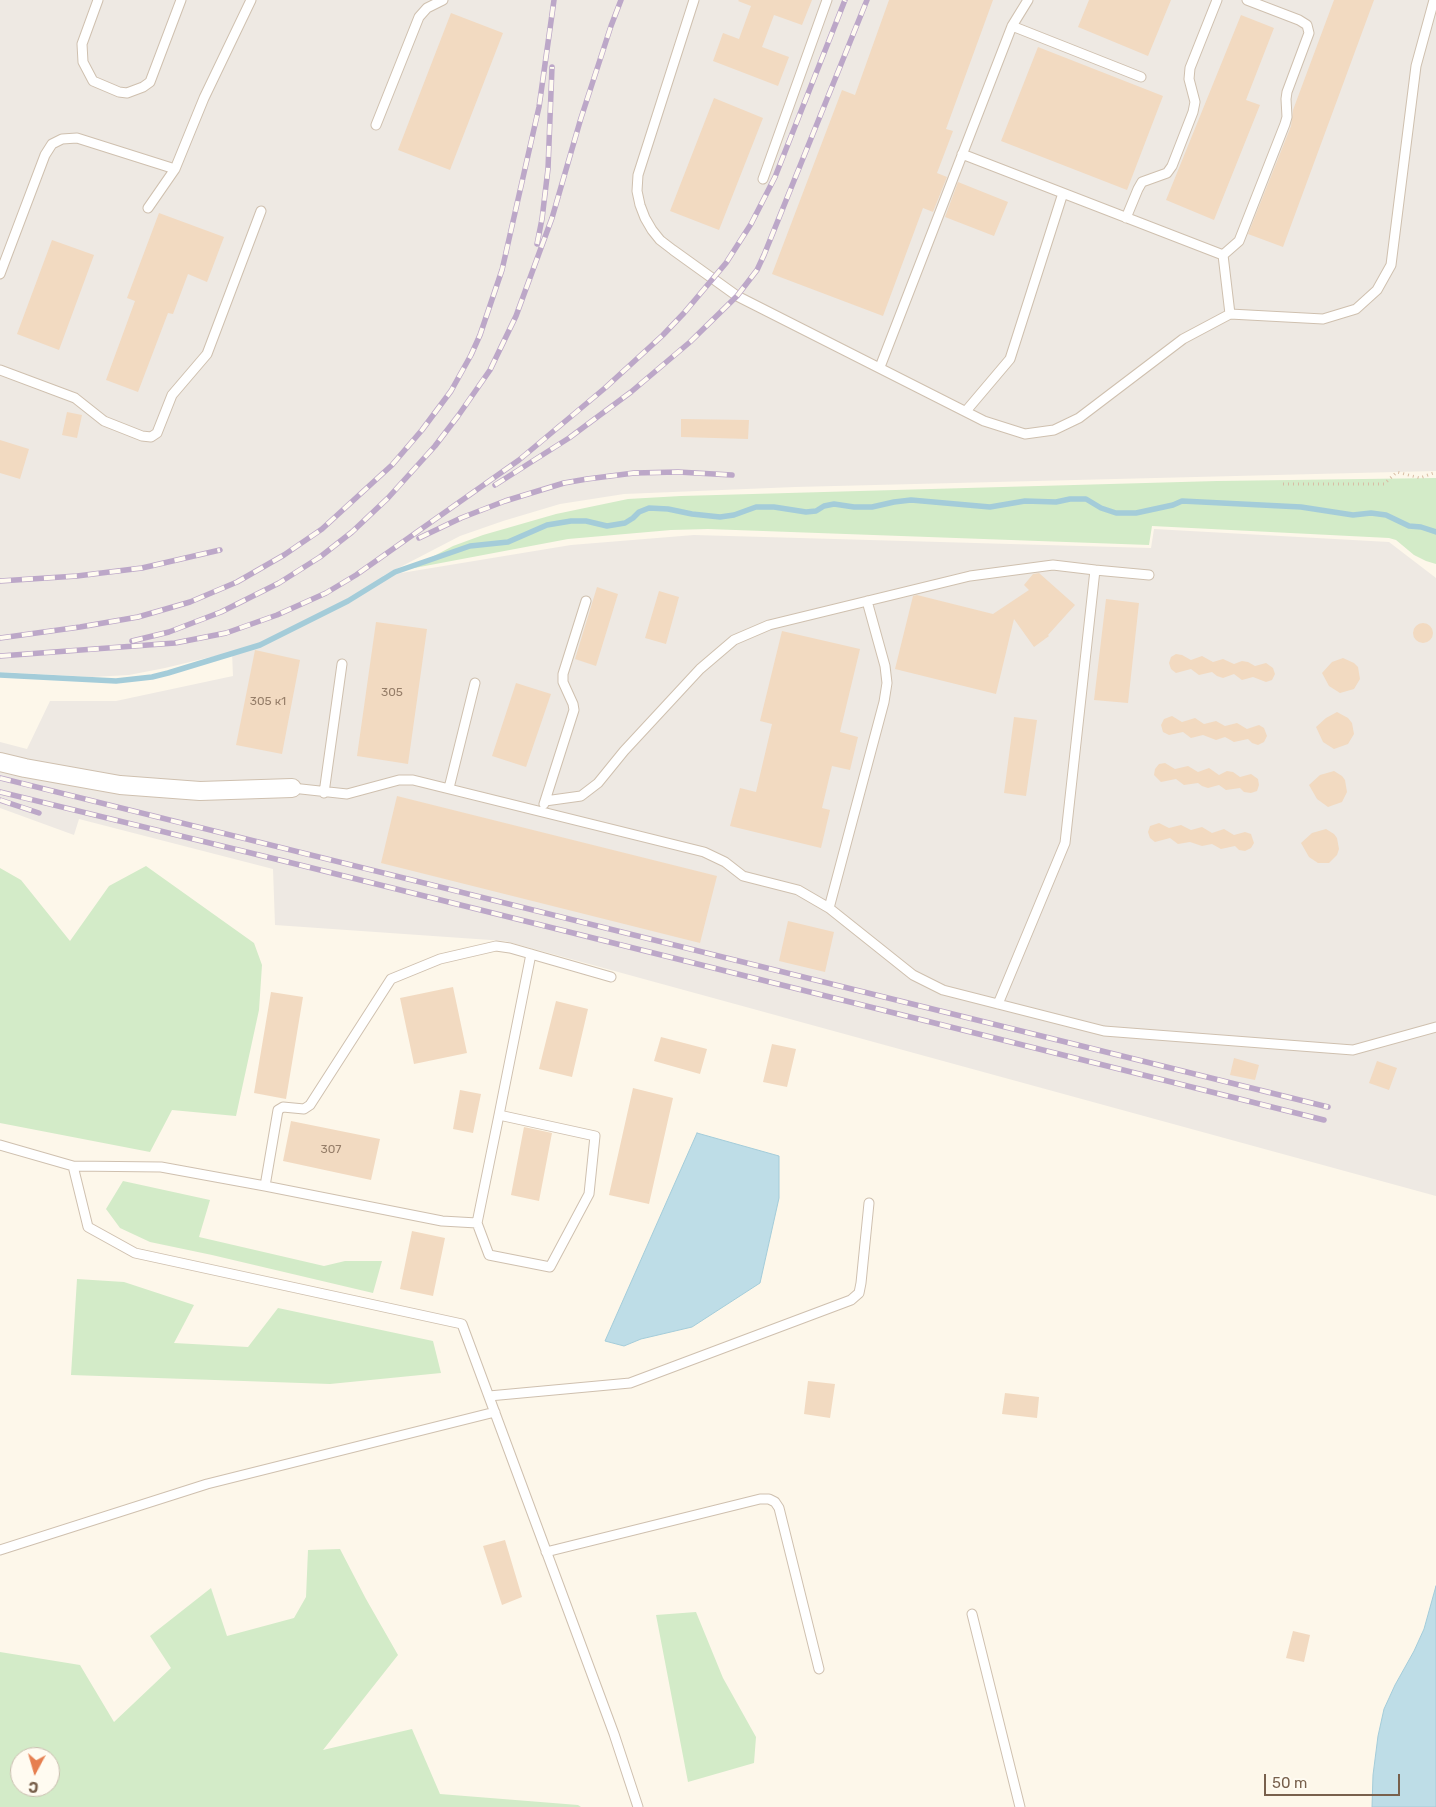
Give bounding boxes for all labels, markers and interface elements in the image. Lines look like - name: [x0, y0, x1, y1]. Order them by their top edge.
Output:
- house number: 305: [381, 686, 403, 700]
- house number: 305 к1: [250, 695, 286, 709]
- house number: 307: [321, 1143, 341, 1157]
- north arrow: [10, 1747, 60, 1797]
- scale bar: [1266, 1764, 1402, 1796]
- text: 50 m: [1272, 1774, 1307, 1792]
- text: С: [28, 1777, 39, 1795]

